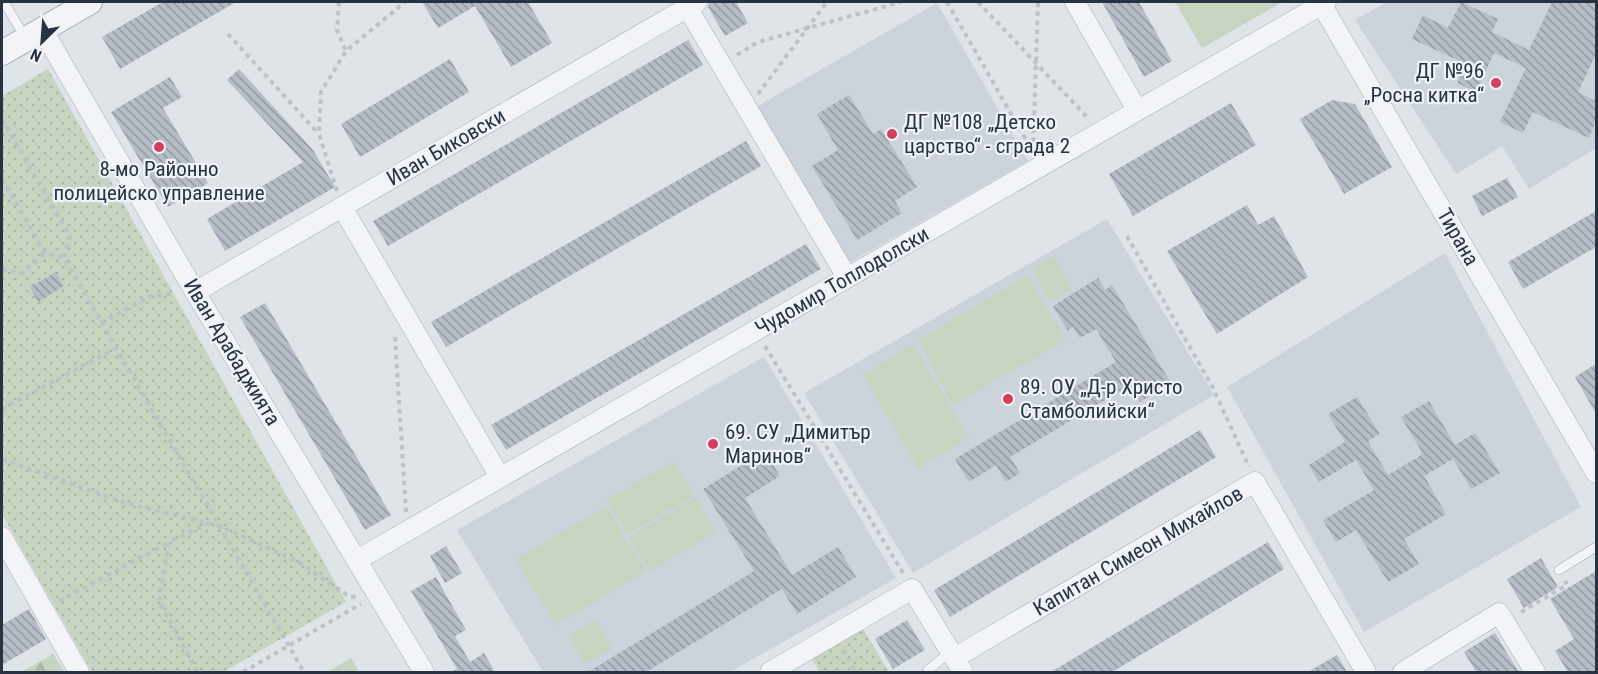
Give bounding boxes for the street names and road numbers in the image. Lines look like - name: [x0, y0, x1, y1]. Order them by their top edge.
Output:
- street label: Иван Биковски: [382, 103, 510, 191]
- street label: Тирана: [1432, 204, 1484, 270]
- street label: Чудомир Топлодолски: [751, 222, 933, 340]
- street label: Иван Арабаджията: [179, 274, 285, 430]
- street label: Капитан Симеон Михайлов: [1029, 481, 1247, 621]

